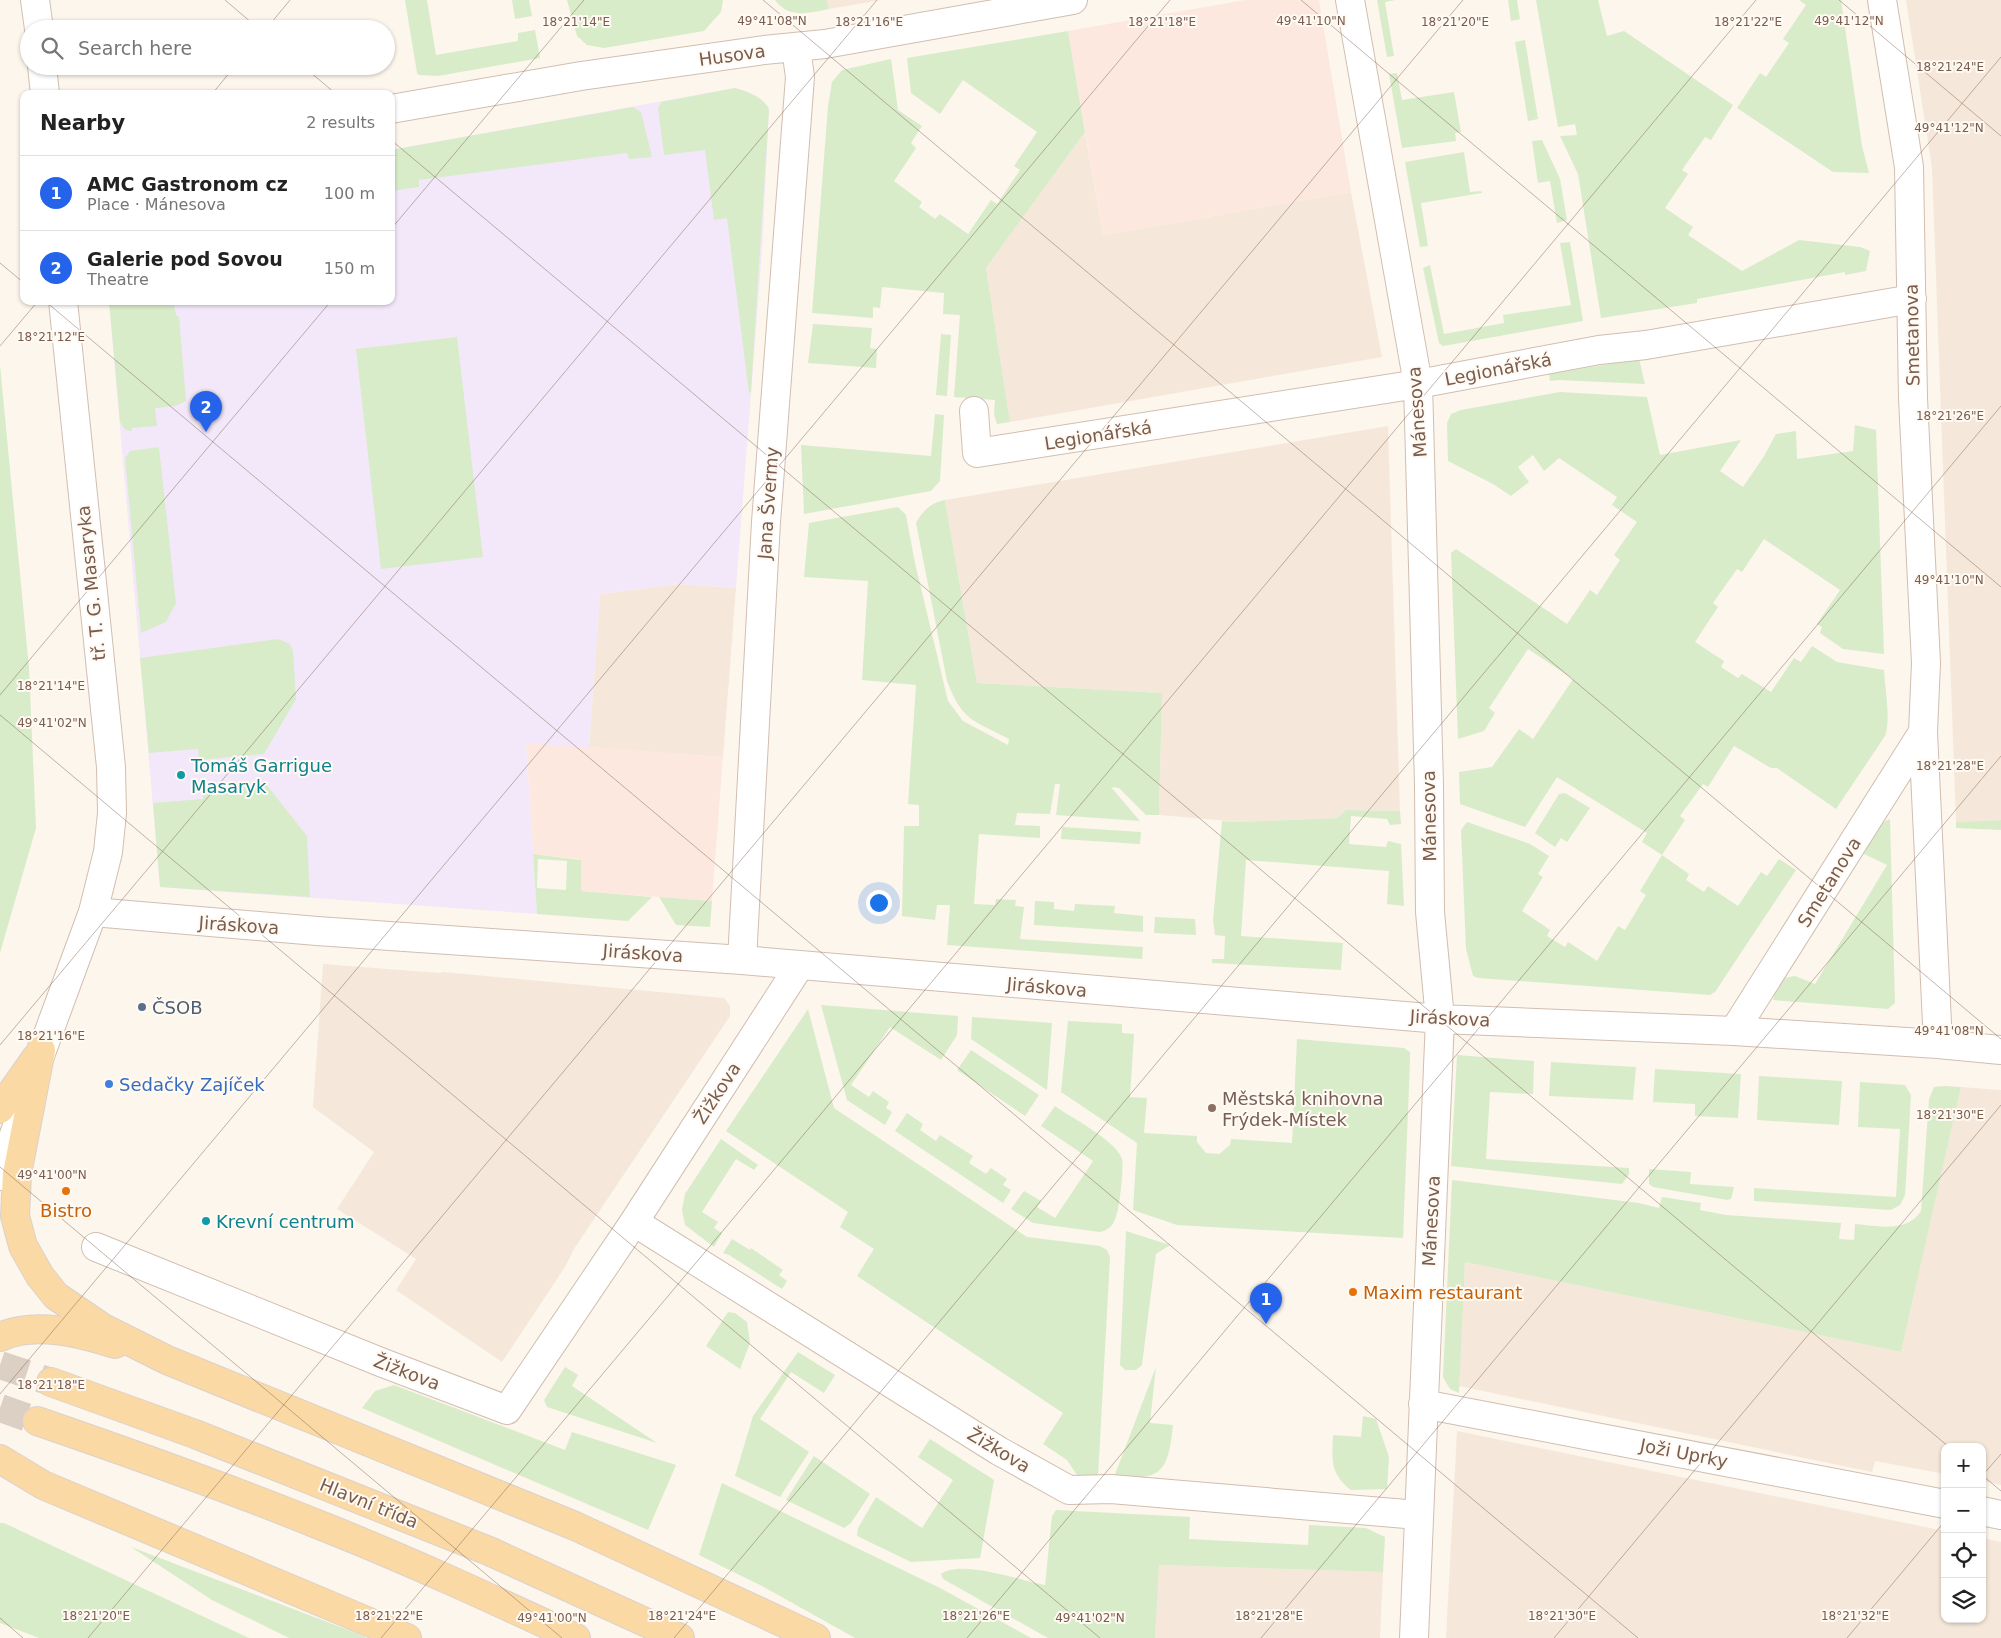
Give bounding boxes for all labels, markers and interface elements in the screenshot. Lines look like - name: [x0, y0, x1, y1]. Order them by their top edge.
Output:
- text: 49°41'08"N: [737, 14, 807, 28]
- text: 49°41'10"N: [1276, 14, 1346, 28]
- text: 49°41'12"N: [1814, 14, 1884, 28]
- text: 18°21'14"E: [542, 15, 610, 29]
- text: 18°21'16"E: [835, 15, 903, 29]
- text: 18°21'18"E: [1128, 15, 1196, 29]
- text: 18°21'20"E: [1421, 15, 1489, 29]
- text: 18°21'22"E: [1714, 15, 1782, 29]
- search box: [20, 20, 395, 75]
- icon: search: [38, 34, 66, 62]
- text: Search here: [78, 37, 192, 59]
- street label: Husova: [697, 40, 767, 70]
- text: 18°21'24"E: [1916, 60, 1984, 74]
- text: Nearby: [40, 111, 125, 135]
- text: 2 results: [306, 113, 375, 132]
- text: 49°41'12"N: [1914, 121, 1984, 135]
- text: AMC Gastronom cz: [87, 173, 288, 195]
- text: 1: [50, 184, 62, 203]
- text: 100 m: [324, 184, 375, 203]
- text: Place · Mánesova: [87, 195, 226, 214]
- text: Galerie pod Sovou: [87, 248, 283, 270]
- text: 2: [50, 259, 62, 278]
- text: 150 m: [324, 259, 375, 278]
- text: Theatre: [87, 270, 149, 289]
- street label: Smetanova: [1901, 284, 1923, 386]
- text: 18°21'12"E: [17, 330, 85, 344]
- street label: Legionářská: [1443, 348, 1553, 390]
- street label: Mánesova: [1403, 366, 1431, 458]
- pin: 2: [190, 391, 222, 432]
- text: 18°21'26"E: [1916, 409, 1984, 423]
- street label: Legionářská: [1043, 416, 1153, 454]
- street label: Jana Švermy: [754, 446, 782, 561]
- street label: tř. T. G. Masaryka: [72, 504, 110, 662]
- text: 49°41'10"N: [1914, 573, 1984, 587]
- text: 18°21'14"E: [17, 679, 85, 693]
- text: 49°41'02"N: [17, 716, 87, 730]
- place label: Tomáš Garrigue Masaryk: [190, 755, 332, 797]
- text: 18°21'28"E: [1916, 759, 1984, 773]
- marker: Tomáš Garrigue Masaryk: [175, 769, 187, 781]
- street label: Mánesova: [1418, 770, 1440, 862]
- street label: Smetanova: [1793, 833, 1865, 931]
- your location: [866, 890, 892, 916]
- street label: Jiráskova: [197, 912, 280, 938]
- street label: Jiráskova: [601, 940, 684, 966]
- street label: Jiráskova: [1005, 973, 1088, 1001]
- place label: ČSOB: [152, 997, 203, 1018]
- marker: ČSOB: [136, 1001, 148, 1013]
- street label: Jiráskova: [1408, 1005, 1491, 1031]
- text: 49°41'08"N: [1914, 1024, 1984, 1038]
- text: 18°21'16"E: [17, 1029, 85, 1043]
- street label: Žižkova: [689, 1058, 745, 1128]
- place label: Sedačky Zajíček: [119, 1074, 265, 1095]
- marker: Sedačky Zajíček: [103, 1078, 115, 1090]
- place label: Městská knihovna Frýdek-Místek: [1222, 1088, 1384, 1130]
- marker: Městská knihovna Frýdek-Místek: [1206, 1102, 1218, 1114]
- text: 18°21'30"E: [1916, 1108, 1984, 1122]
- text: 49°41'00"N: [17, 1168, 87, 1182]
- street label: Mánesova: [1418, 1175, 1444, 1267]
- marker: Bistro: [60, 1185, 72, 1197]
- place label: Bistro: [40, 1200, 92, 1221]
- place label: Krevní centrum: [216, 1211, 354, 1232]
- marker: Krevní centrum: [200, 1215, 212, 1227]
- place label: Maxim restaurant: [1363, 1282, 1522, 1303]
- pin: 1: [1250, 1283, 1282, 1324]
- marker: Maxim restaurant: [1347, 1286, 1359, 1298]
- street label: Žižkova: [371, 1350, 443, 1394]
- text: 18°21'18"E: [17, 1378, 85, 1392]
- street label: Žižkova: [964, 1423, 1034, 1477]
- street label: Joži Uprky: [1637, 1434, 1730, 1472]
- map controls: [1941, 1443, 1986, 1623]
- button: +: [1941, 1443, 1986, 1488]
- street label: Hlavní třída: [317, 1474, 421, 1532]
- button: −: [1941, 1488, 1986, 1533]
- button: locate: [1941, 1533, 1986, 1578]
- button: layers: [1941, 1578, 1986, 1623]
- text: 18°21'20"E: [62, 1609, 130, 1623]
- text: 18°21'22"E: [355, 1609, 423, 1623]
- text: 18°21'24"E: [648, 1609, 716, 1623]
- text: 18°21'26"E: [942, 1609, 1010, 1623]
- text: 18°21'28"E: [1235, 1609, 1303, 1623]
- text: 18°21'30"E: [1528, 1609, 1596, 1623]
- text: 18°21'32"E: [1821, 1609, 1889, 1623]
- text: 49°41'00"N: [517, 1611, 587, 1625]
- text: 49°41'02"N: [1055, 1611, 1125, 1625]

